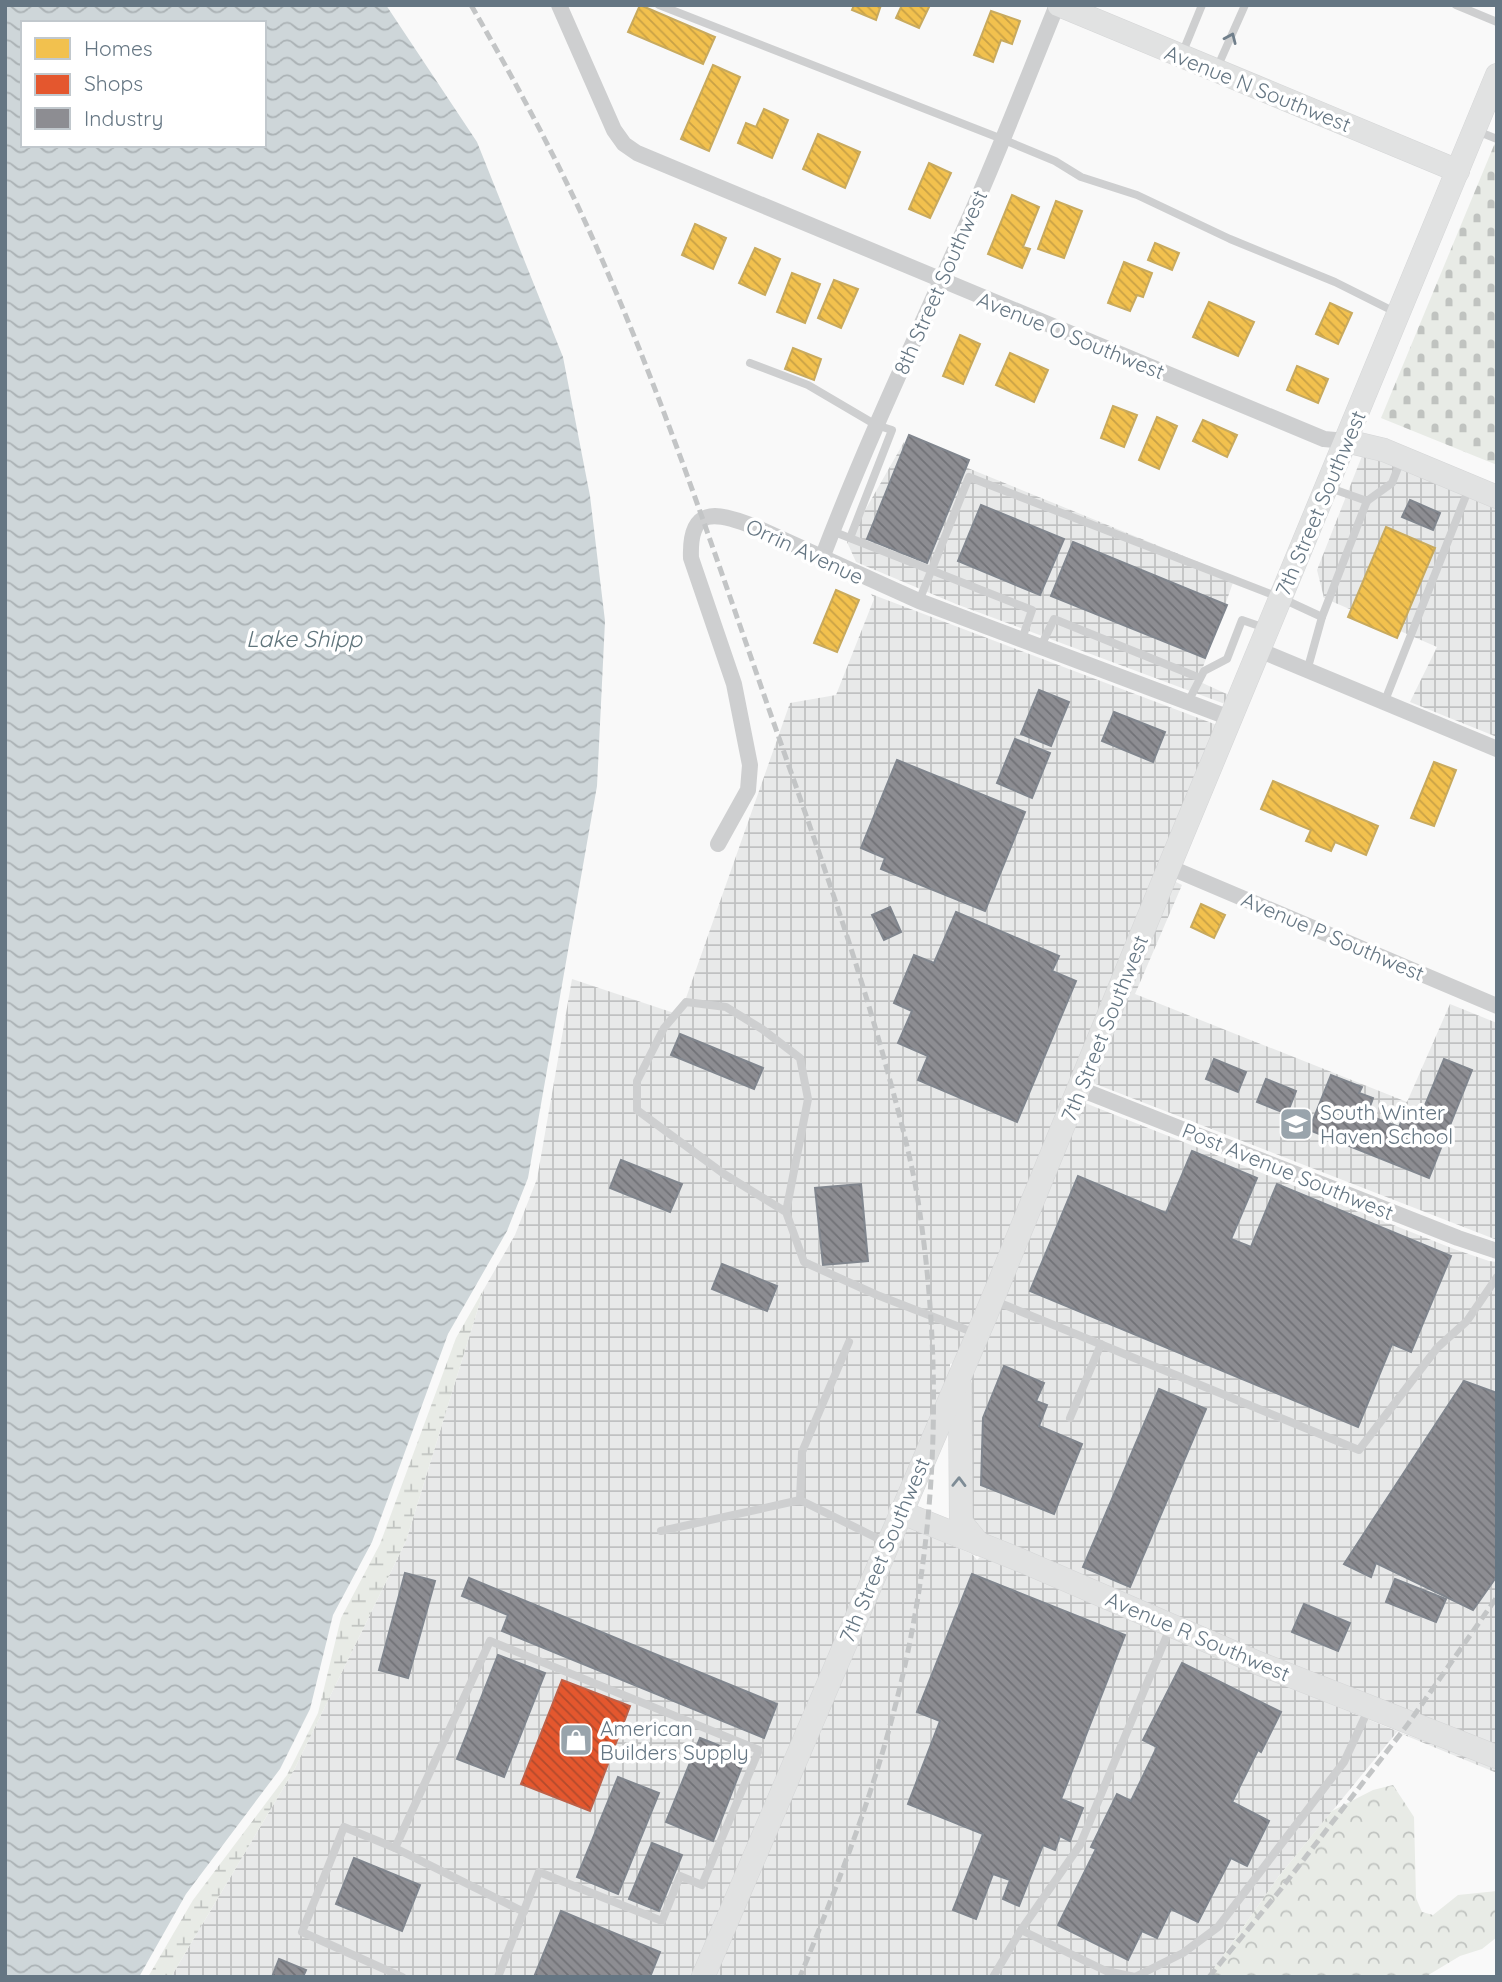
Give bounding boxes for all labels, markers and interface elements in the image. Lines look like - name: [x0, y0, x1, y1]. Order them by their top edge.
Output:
- legend: [21, 21, 266, 147]
- one-way arrow: [1222, 33, 1236, 45]
- text: Homes: [84, 35, 153, 61]
- street label: Avenue N Southwest: [1161, 39, 1355, 137]
- text: Shops: [84, 70, 143, 96]
- text: Industry: [84, 105, 163, 131]
- street label: 8th Street Southwest: [888, 186, 992, 378]
- street label: Avenue O Southwest: [974, 286, 1168, 384]
- street label: 7th Street Southwest: [1269, 406, 1371, 600]
- street label: Orrin Avenue: [742, 512, 868, 590]
- water label: Lake Shipp: [246, 624, 363, 653]
- street label: Avenue P Southwest: [1238, 886, 1428, 986]
- street label: 7th Street Southwest: [1055, 931, 1153, 1125]
- place label: South Winter Haven School: [1320, 1099, 1453, 1149]
- school or university icon: South Winter Haven School: [1277, 1105, 1315, 1143]
- street label: Post Avenue Southwest: [1179, 1117, 1397, 1225]
- street label: 7th Street Southwest: [833, 1453, 935, 1647]
- one-way arrow: [952, 1476, 967, 1487]
- street label: Avenue R Southwest: [1102, 1585, 1294, 1687]
- place label: American Builders Supply: [600, 1715, 749, 1765]
- shop icon: American Builders Supply: [557, 1721, 595, 1759]

